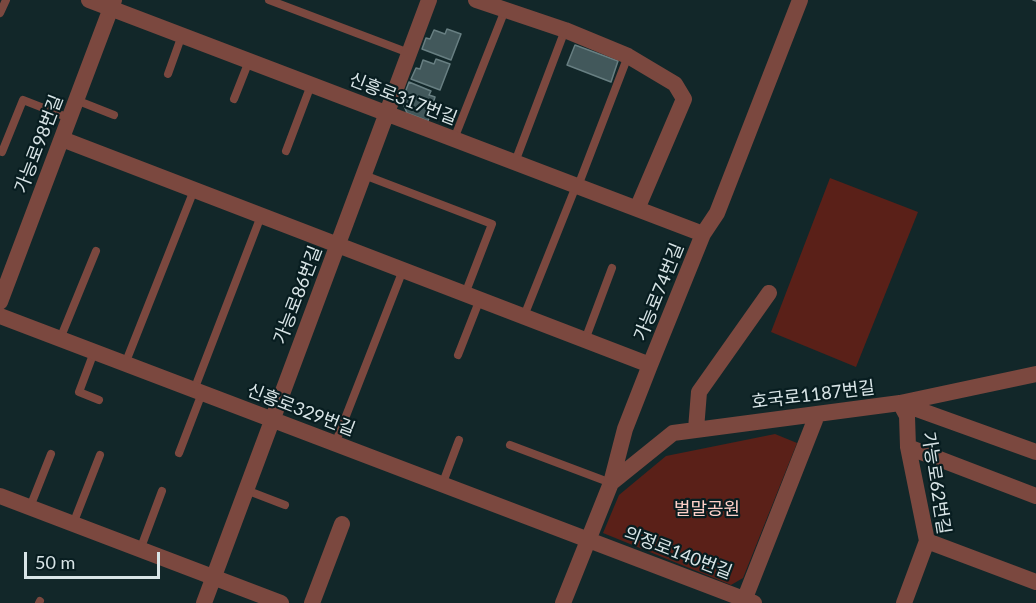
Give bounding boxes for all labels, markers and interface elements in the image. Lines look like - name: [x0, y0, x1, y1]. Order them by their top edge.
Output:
- street label: 신흥로317번길: [346, 68, 460, 130]
- street label: 가능로98번길: [10, 92, 68, 196]
- street label: 가능로74번길: [630, 240, 688, 344]
- street label: 가능로86번길: [269, 243, 327, 347]
- street label: 호국로1187번길: [750, 377, 876, 413]
- street label: 신흥로329번길: [244, 379, 358, 441]
- street label: 가능로62번길: [917, 430, 955, 536]
- park label: 벌말공원: [674, 498, 740, 520]
- street label: 의정로140번길: [621, 522, 735, 584]
- scale bar: [27, 540, 164, 578]
- text: 50 m: [35, 551, 75, 573]

